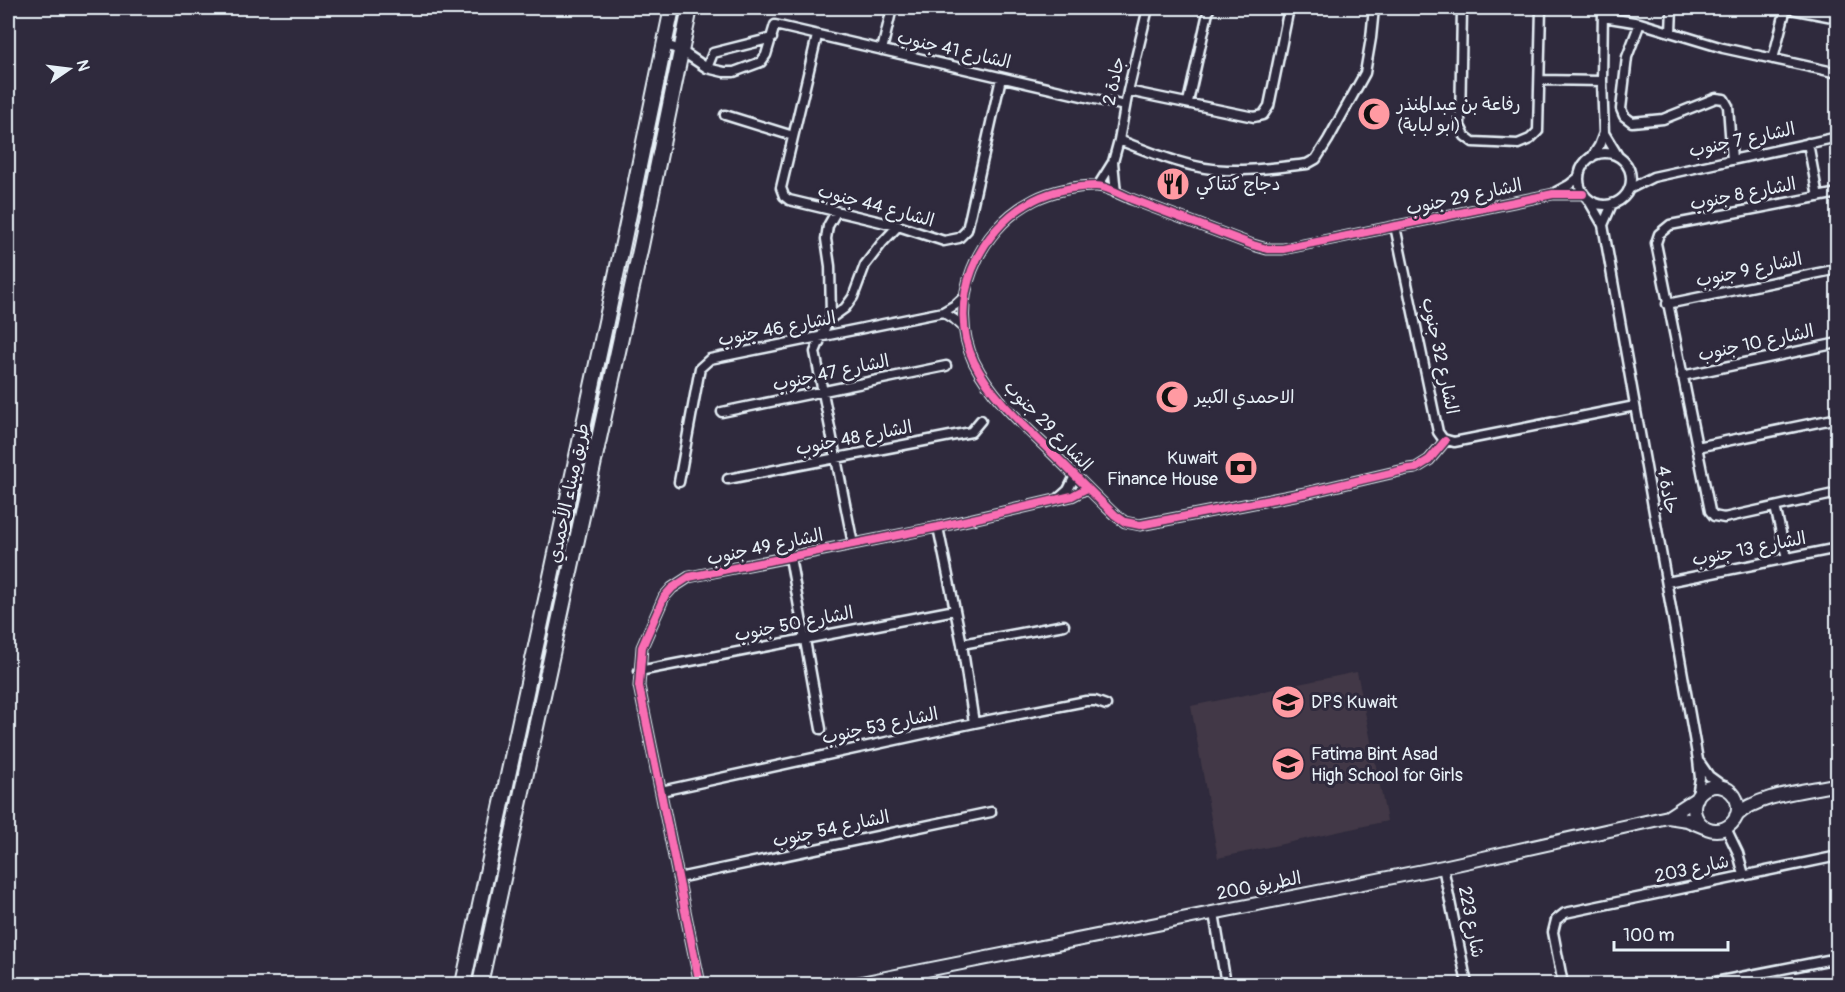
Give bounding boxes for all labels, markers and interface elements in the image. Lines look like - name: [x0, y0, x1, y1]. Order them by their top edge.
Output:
- street label: الشارع 41 جنوب: [895, 26, 1013, 74]
- north arrow: [39, 39, 99, 99]
- street label: جادة 2: [1098, 55, 1130, 107]
- text: N: [72, 58, 94, 73]
- place label: رفاعة بن عبدالمنذر (أبو لبابة): [1395, 93, 1521, 137]
- mosque icon: رفاعة بن عبدالمنذر (أبو لبابة): [1356, 96, 1392, 132]
- street label: الشارع 7 جنوب: [1687, 117, 1797, 163]
- restaurant icon: دجاج كنتاكي: [1155, 166, 1191, 202]
- street label: الشارع 8 جنوب: [1688, 172, 1798, 216]
- place label: دجاج كنتاكي: [1196, 173, 1281, 200]
- street label: الشارع 29 جنوب: [1404, 173, 1524, 221]
- street label: الشارع 44 جنوب: [815, 179, 937, 233]
- street label: الشارع 9 جنوب: [1694, 248, 1804, 292]
- street label: الشارع 32 جنوب: [1416, 295, 1464, 417]
- street label: الشارع 46 جنوب: [716, 306, 838, 352]
- street label: الشارع 10 جنوب: [1696, 319, 1816, 367]
- street label: الشارع 47 جنوب: [771, 349, 891, 397]
- street label: الشارع 29 جنوب: [999, 376, 1097, 476]
- mosque icon: الاحمدي الكبير: [1154, 379, 1190, 415]
- place label: الاحمدي الكبير: [1193, 386, 1295, 410]
- street label: الشارع 48 جنوب: [794, 415, 914, 461]
- street label: طريق ميناء الأحمدي: [542, 421, 596, 565]
- place label: Kuwait Finance House: [1107, 447, 1219, 491]
- bank icon: Kuwait Finance House: [1223, 450, 1259, 486]
- street label: جادة 4: [1651, 464, 1683, 516]
- street label: الشارع 49 جنوب: [705, 523, 825, 571]
- street label: الشارع 13 جنوب: [1690, 527, 1808, 571]
- street label: الشارع 50 جنوب: [733, 601, 855, 647]
- school or university icon: DPS Kuwait: [1270, 684, 1306, 720]
- place label: DPS Kuwait: [1311, 691, 1398, 714]
- street label: الشارع 53 جنوب: [820, 702, 940, 750]
- place label: Fatima Bint Asad High School for Girls: [1311, 743, 1463, 787]
- school or university icon: Fatima Bint Asad High School for Girls: [1270, 746, 1306, 782]
- street label: الشارع 54 جنوب: [770, 805, 892, 853]
- street label: شارع 203: [1653, 850, 1731, 888]
- street label: الطريق 200: [1215, 867, 1303, 905]
- street label: شارع 223: [1453, 884, 1489, 960]
- scale bar: [1614, 914, 1728, 952]
- text: 100 m: [1623, 924, 1675, 947]

